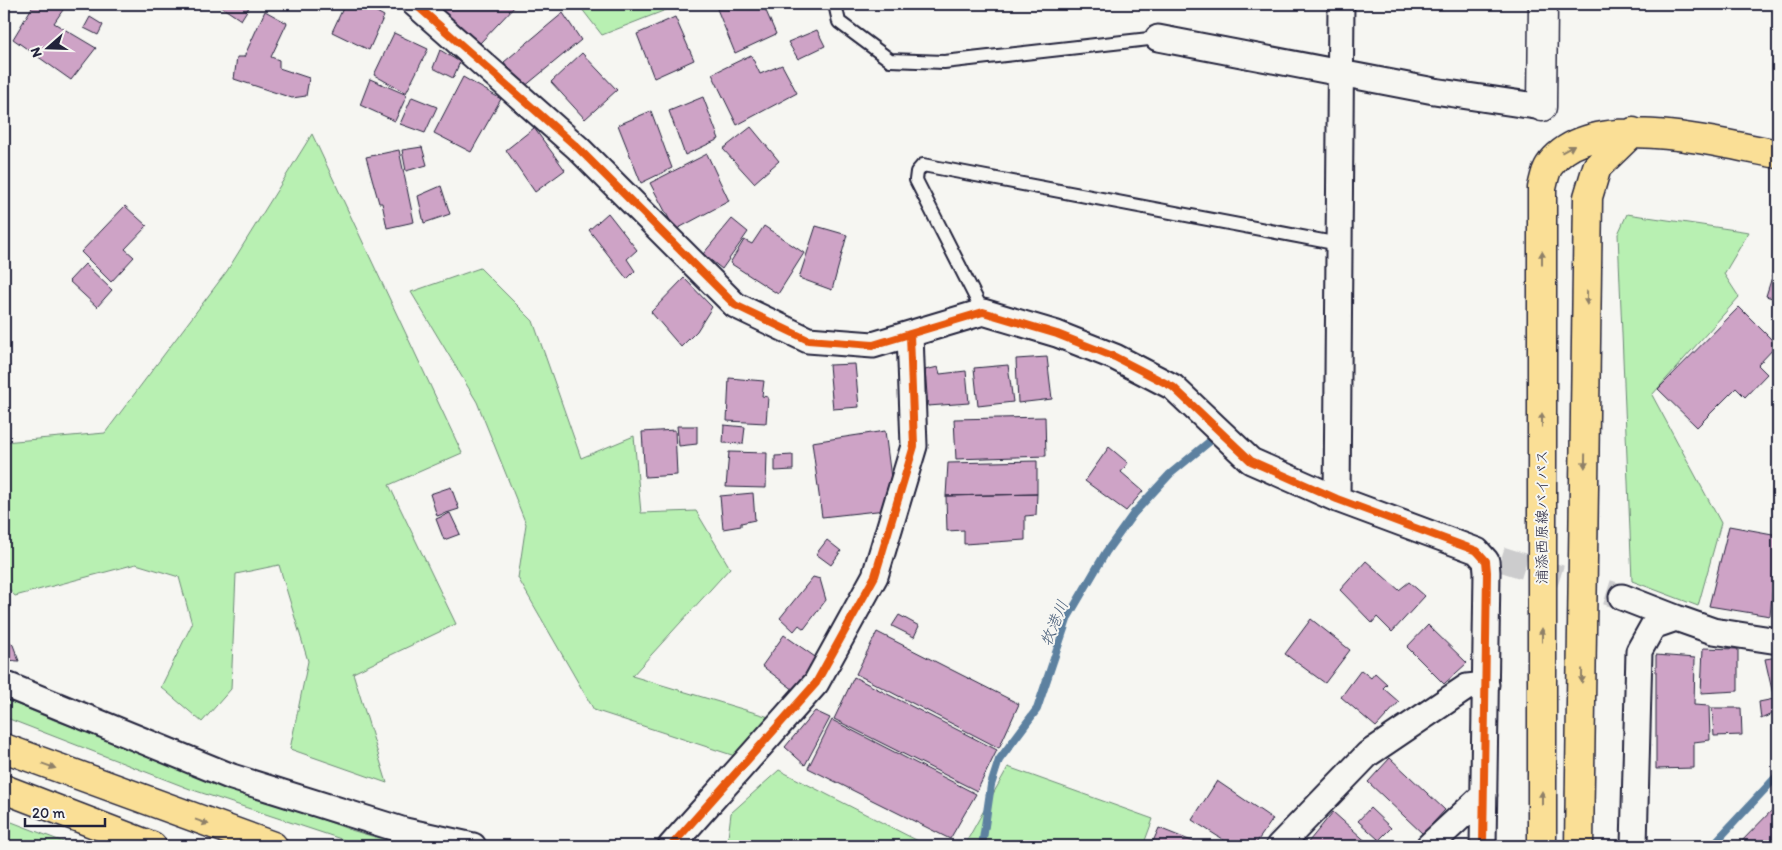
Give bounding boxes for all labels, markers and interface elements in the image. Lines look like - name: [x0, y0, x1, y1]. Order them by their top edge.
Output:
- north arrow: [22, 22, 72, 72]
- text: N: [27, 45, 46, 60]
- one-way arrow: [1561, 145, 1576, 153]
- one-way arrow: [1538, 249, 1546, 265]
- one-way arrow: [1583, 291, 1591, 307]
- one-way arrow: [1538, 412, 1546, 428]
- street label: 浦添西原線バイパス: [1533, 450, 1551, 584]
- one-way arrow: [1581, 453, 1589, 469]
- water label: 牧港川: [1036, 597, 1072, 649]
- one-way arrow: [1538, 627, 1546, 643]
- one-way arrow: [1578, 668, 1586, 684]
- one-way arrow: [42, 763, 57, 770]
- one-way arrow: [1538, 789, 1546, 805]
- scale bar: [25, 795, 105, 827]
- text: 20 m: [32, 804, 66, 822]
- one-way arrow: [195, 818, 210, 826]

